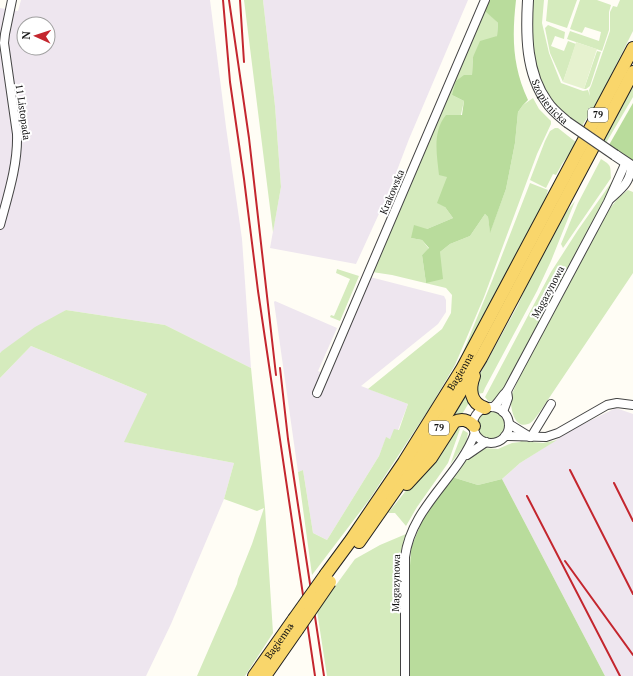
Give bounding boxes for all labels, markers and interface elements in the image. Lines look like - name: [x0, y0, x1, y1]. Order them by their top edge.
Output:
- north arrow: [16, 16, 56, 56]
- text: N: [19, 30, 33, 40]
- street label: Szopienicka: [529, 77, 571, 127]
- street label: 11 Listopada: [13, 83, 33, 141]
- road number: 79: [588, 108, 608, 122]
- street label: Krakowska: [377, 168, 407, 216]
- street label: Magazynowa: [529, 264, 567, 320]
- street label: Bagienna: [444, 350, 476, 393]
- road number: 79: [429, 421, 449, 435]
- street label: Magazynowa: [389, 554, 403, 612]
- street label: Bagienna: [261, 620, 296, 662]

